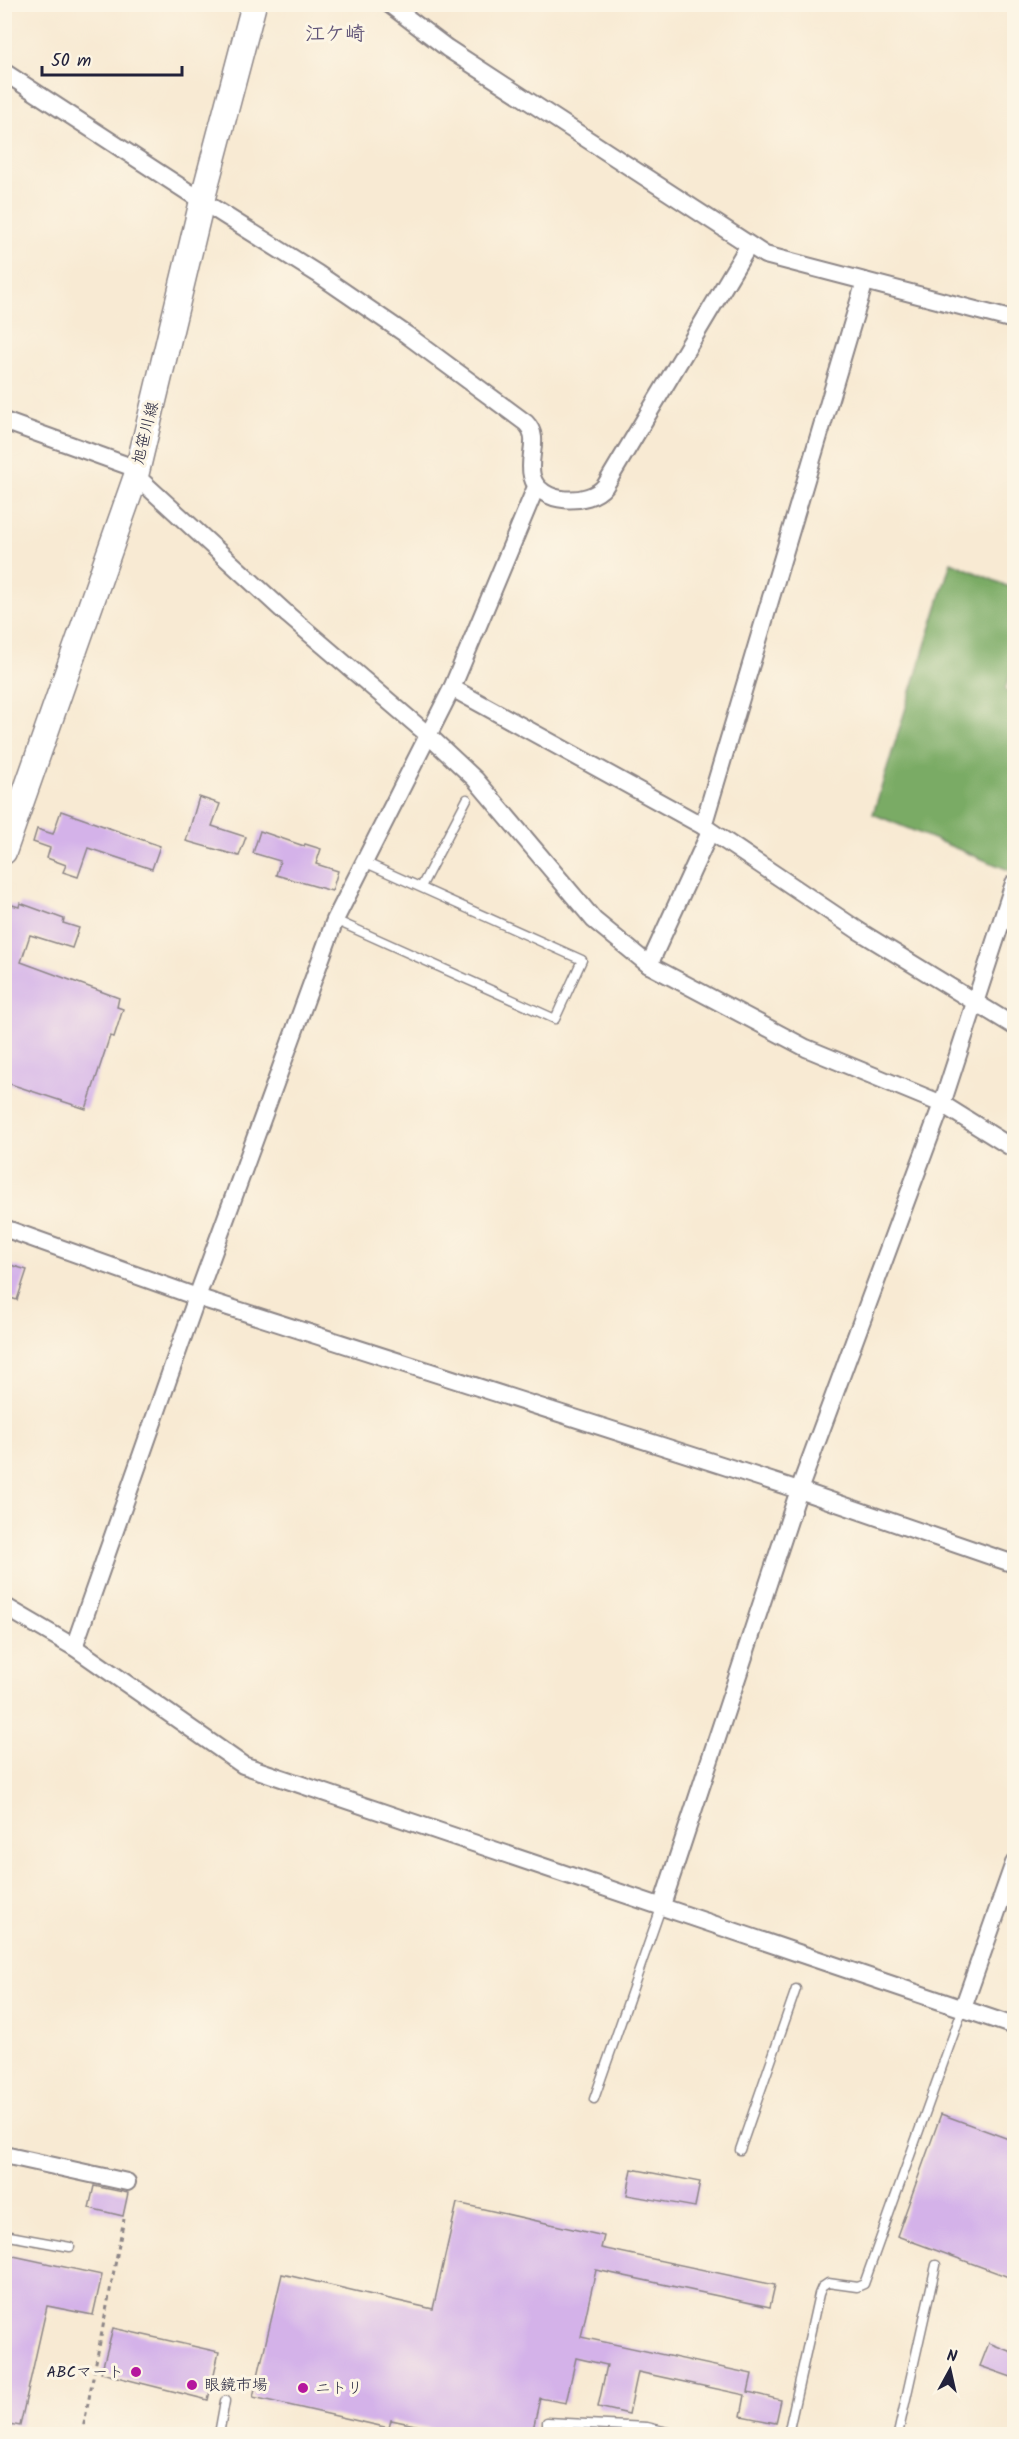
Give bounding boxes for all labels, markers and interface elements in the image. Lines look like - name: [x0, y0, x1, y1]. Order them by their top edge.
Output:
- district label: 江ケ崎: [305, 19, 365, 51]
- scale bar: [42, 39, 182, 77]
- text: 50 m: [51, 47, 91, 76]
- street label: 旭笹川線: [126, 399, 166, 467]
- north arrow: [920, 2340, 980, 2400]
- text: N: [945, 2344, 959, 2370]
- place label: ABCマート: [46, 2360, 124, 2385]
- marker: ABCマート: [129, 2365, 143, 2379]
- place label: 眼鏡市場: [204, 2373, 268, 2398]
- place label: ニトリ: [315, 2376, 363, 2401]
- marker: 眼鏡市場: [185, 2378, 199, 2392]
- marker: ニトリ: [296, 2381, 310, 2395]

